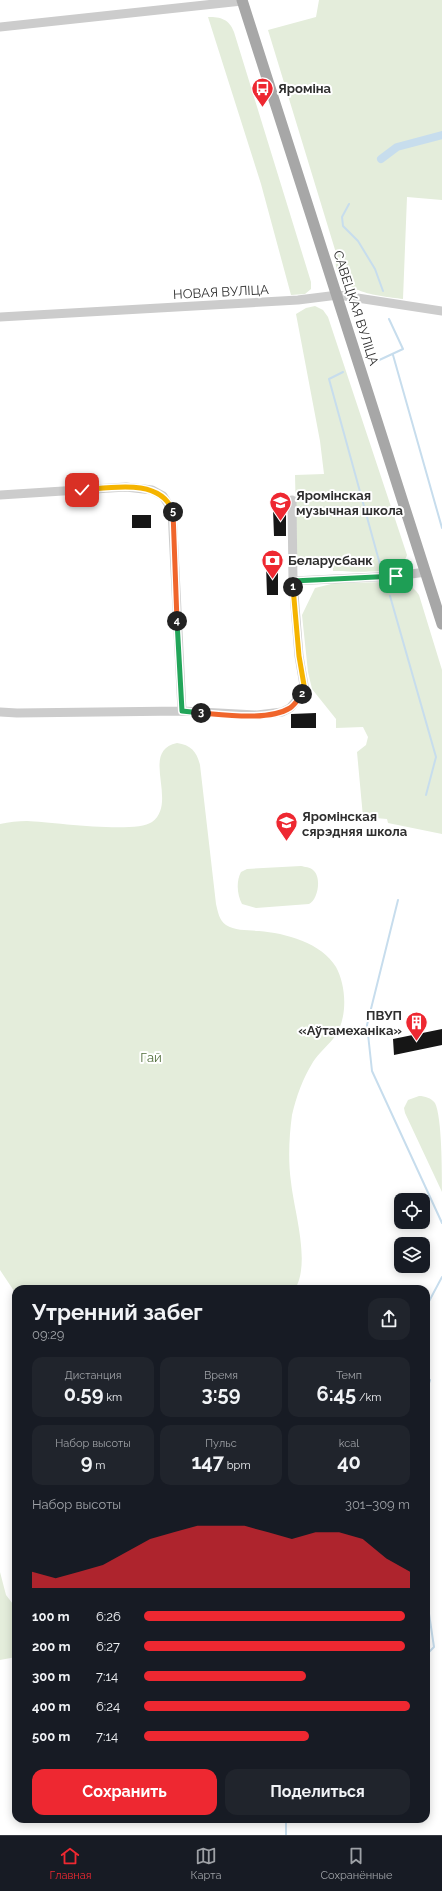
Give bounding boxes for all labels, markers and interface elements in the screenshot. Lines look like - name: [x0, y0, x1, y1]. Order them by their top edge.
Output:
- bus stop icon: Яроміна: [250, 75, 276, 108]
- place label: Яроміна: [278, 81, 332, 96]
- street label: САВЕЦКАЯ ВУЛІЦА: [330, 249, 382, 368]
- street label: НОВАЯ ВУЛІЦА: [173, 282, 269, 302]
- pin: [65, 473, 99, 507]
- icon: check: [71, 479, 93, 501]
- place label: Яромінская музычная школа: [296, 488, 404, 518]
- school or university icon: Яромінская музычная школа: [267, 489, 293, 522]
- pin: 5: [163, 502, 183, 522]
- text: 5: [170, 505, 176, 518]
- bank icon: Беларусбанк: [259, 547, 285, 580]
- place label: Беларусбанк: [288, 553, 373, 568]
- pin: [379, 559, 413, 593]
- icon: arrive: [385, 565, 407, 587]
- pin: 1: [283, 577, 303, 597]
- text: 1: [290, 580, 296, 593]
- pin: 4: [167, 611, 187, 631]
- text: 4: [174, 614, 180, 627]
- pin: 2: [292, 684, 312, 704]
- text: 2: [299, 687, 305, 700]
- pin: 3: [191, 703, 211, 723]
- text: 3: [198, 706, 204, 719]
- place label: Яромінская сярэдняя школа: [302, 809, 408, 839]
- school or university icon: Яромінская сярэдняя школа: [273, 810, 299, 843]
- place label: ПВУП «Аўтамеханіка»: [298, 1008, 402, 1038]
- building icon: ПВУП «Аўтамеханіка»: [404, 1009, 430, 1042]
- park label: Гай: [140, 1050, 162, 1065]
- map controls: [394, 1193, 430, 1273]
- button: locate: [394, 1193, 430, 1229]
- button: layers: [394, 1237, 430, 1273]
- button: share: [368, 1298, 410, 1340]
- text: Утренний забег: [32, 1299, 203, 1325]
- text: 09:29: [32, 1327, 64, 1342]
- text: Дистанция: [64, 1369, 122, 1382]
- text: Время: [204, 1369, 238, 1382]
- text: Темп: [336, 1369, 362, 1382]
- text: 0.59: [64, 1382, 103, 1406]
- text: 3:59: [202, 1382, 240, 1406]
- text: 6:45: [317, 1382, 356, 1406]
- text: km: [103, 1391, 122, 1404]
- text: /km: [356, 1391, 381, 1404]
- text: Набор высоты: [55, 1437, 131, 1450]
- text: Пульс: [205, 1437, 237, 1450]
- text: kcal: [339, 1437, 359, 1450]
- text: 9: [81, 1450, 92, 1474]
- text: 147: [191, 1450, 224, 1474]
- text: 40: [337, 1450, 361, 1474]
- text: m: [92, 1459, 105, 1472]
- text: bpm: [224, 1459, 251, 1472]
- text: Набор высоты: [32, 1497, 121, 1512]
- text: 301–309 m: [345, 1497, 410, 1512]
- text: 100 m: [32, 1609, 70, 1624]
- text: 6:26: [96, 1609, 121, 1624]
- text: 200 m: [32, 1639, 71, 1654]
- text: 6:27: [96, 1639, 120, 1654]
- text: 300 m: [32, 1669, 70, 1684]
- text: 7:14: [96, 1669, 118, 1684]
- text: 400 m: [32, 1699, 71, 1714]
- text: 6:24: [96, 1699, 120, 1714]
- text: 500 m: [32, 1729, 70, 1744]
- text: 7:14: [96, 1729, 118, 1744]
- button: Сохранить: [32, 1769, 217, 1815]
- button: Поделиться: [225, 1769, 410, 1815]
- tab: Главная: [50, 1845, 91, 1882]
- tab: Карта: [190, 1845, 221, 1882]
- tab: Сохранённые: [320, 1845, 392, 1882]

